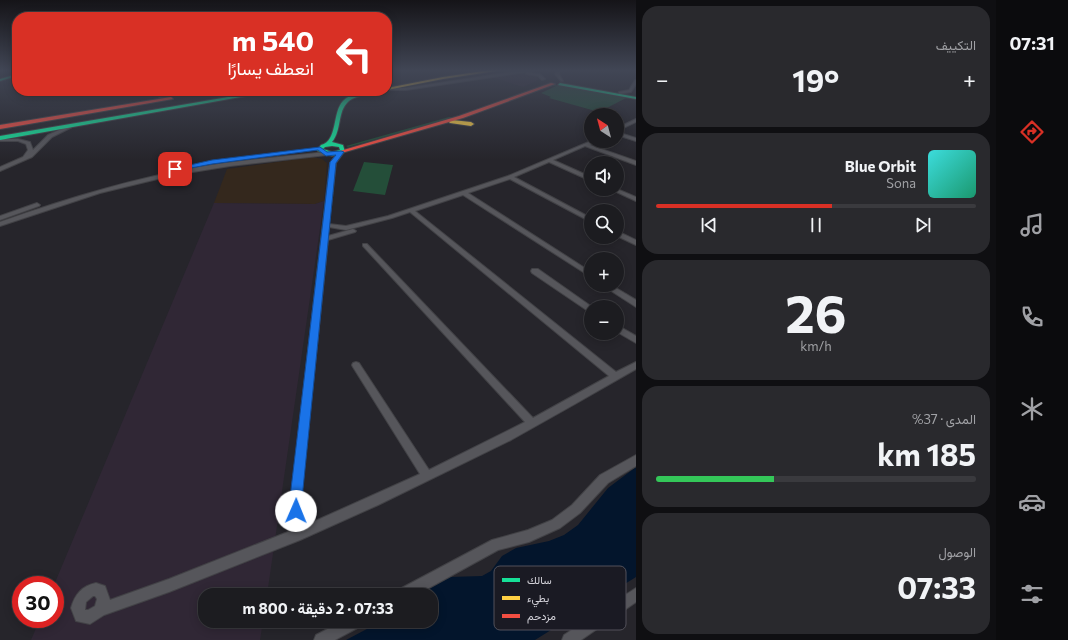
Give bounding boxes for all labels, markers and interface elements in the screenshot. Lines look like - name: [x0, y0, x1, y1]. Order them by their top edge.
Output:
- text: 540 m: [232, 23, 314, 57]
- icon: left: [328, 28, 380, 80]
- text: 07:31: [1009, 32, 1055, 54]
- text: التكييف: [936, 37, 976, 53]
- text: انعطف يسارًا: [227, 57, 314, 79]
- text: 19°: [792, 61, 839, 98]
- text: −: [656, 66, 669, 93]
- text: +: [963, 66, 976, 93]
- north arrow: [584, 108, 624, 148]
- map controls: [584, 108, 624, 340]
- icon: directions: [1018, 118, 1046, 146]
- pin: [158, 152, 192, 186]
- button: sound: [584, 156, 624, 196]
- text: Blue Orbit: [845, 157, 916, 175]
- icon: arrive: [164, 158, 186, 180]
- text: Sona: [886, 175, 916, 191]
- button: search: [584, 204, 624, 244]
- icon: music: [1018, 211, 1046, 239]
- icon: previous: [698, 214, 720, 236]
- icon: pause: [805, 214, 827, 236]
- icon: next: [912, 214, 934, 236]
- button: +: [584, 252, 624, 292]
- text: 26: [785, 280, 847, 344]
- button: −: [584, 300, 624, 340]
- icon: phone: [1018, 303, 1046, 331]
- text: km/h: [800, 338, 832, 354]
- icon: climate: [1018, 395, 1046, 423]
- text: المدى · 37%: [912, 411, 976, 427]
- text: 185 km: [877, 435, 976, 472]
- icon: car: [1018, 488, 1046, 516]
- position arrow: [275, 490, 317, 532]
- text: الوصول: [938, 544, 976, 560]
- legend: [494, 566, 626, 630]
- text: 07:33: [897, 568, 976, 605]
- text: سالك: [527, 573, 552, 586]
- speed limit sign: 30: [12, 576, 64, 628]
- icon: filters: [1018, 580, 1046, 608]
- text: بطيء: [527, 591, 549, 608]
- text: 07:33 · 2 دقيقة · 800 m: [243, 599, 393, 617]
- text: مزدحم: [527, 609, 556, 624]

